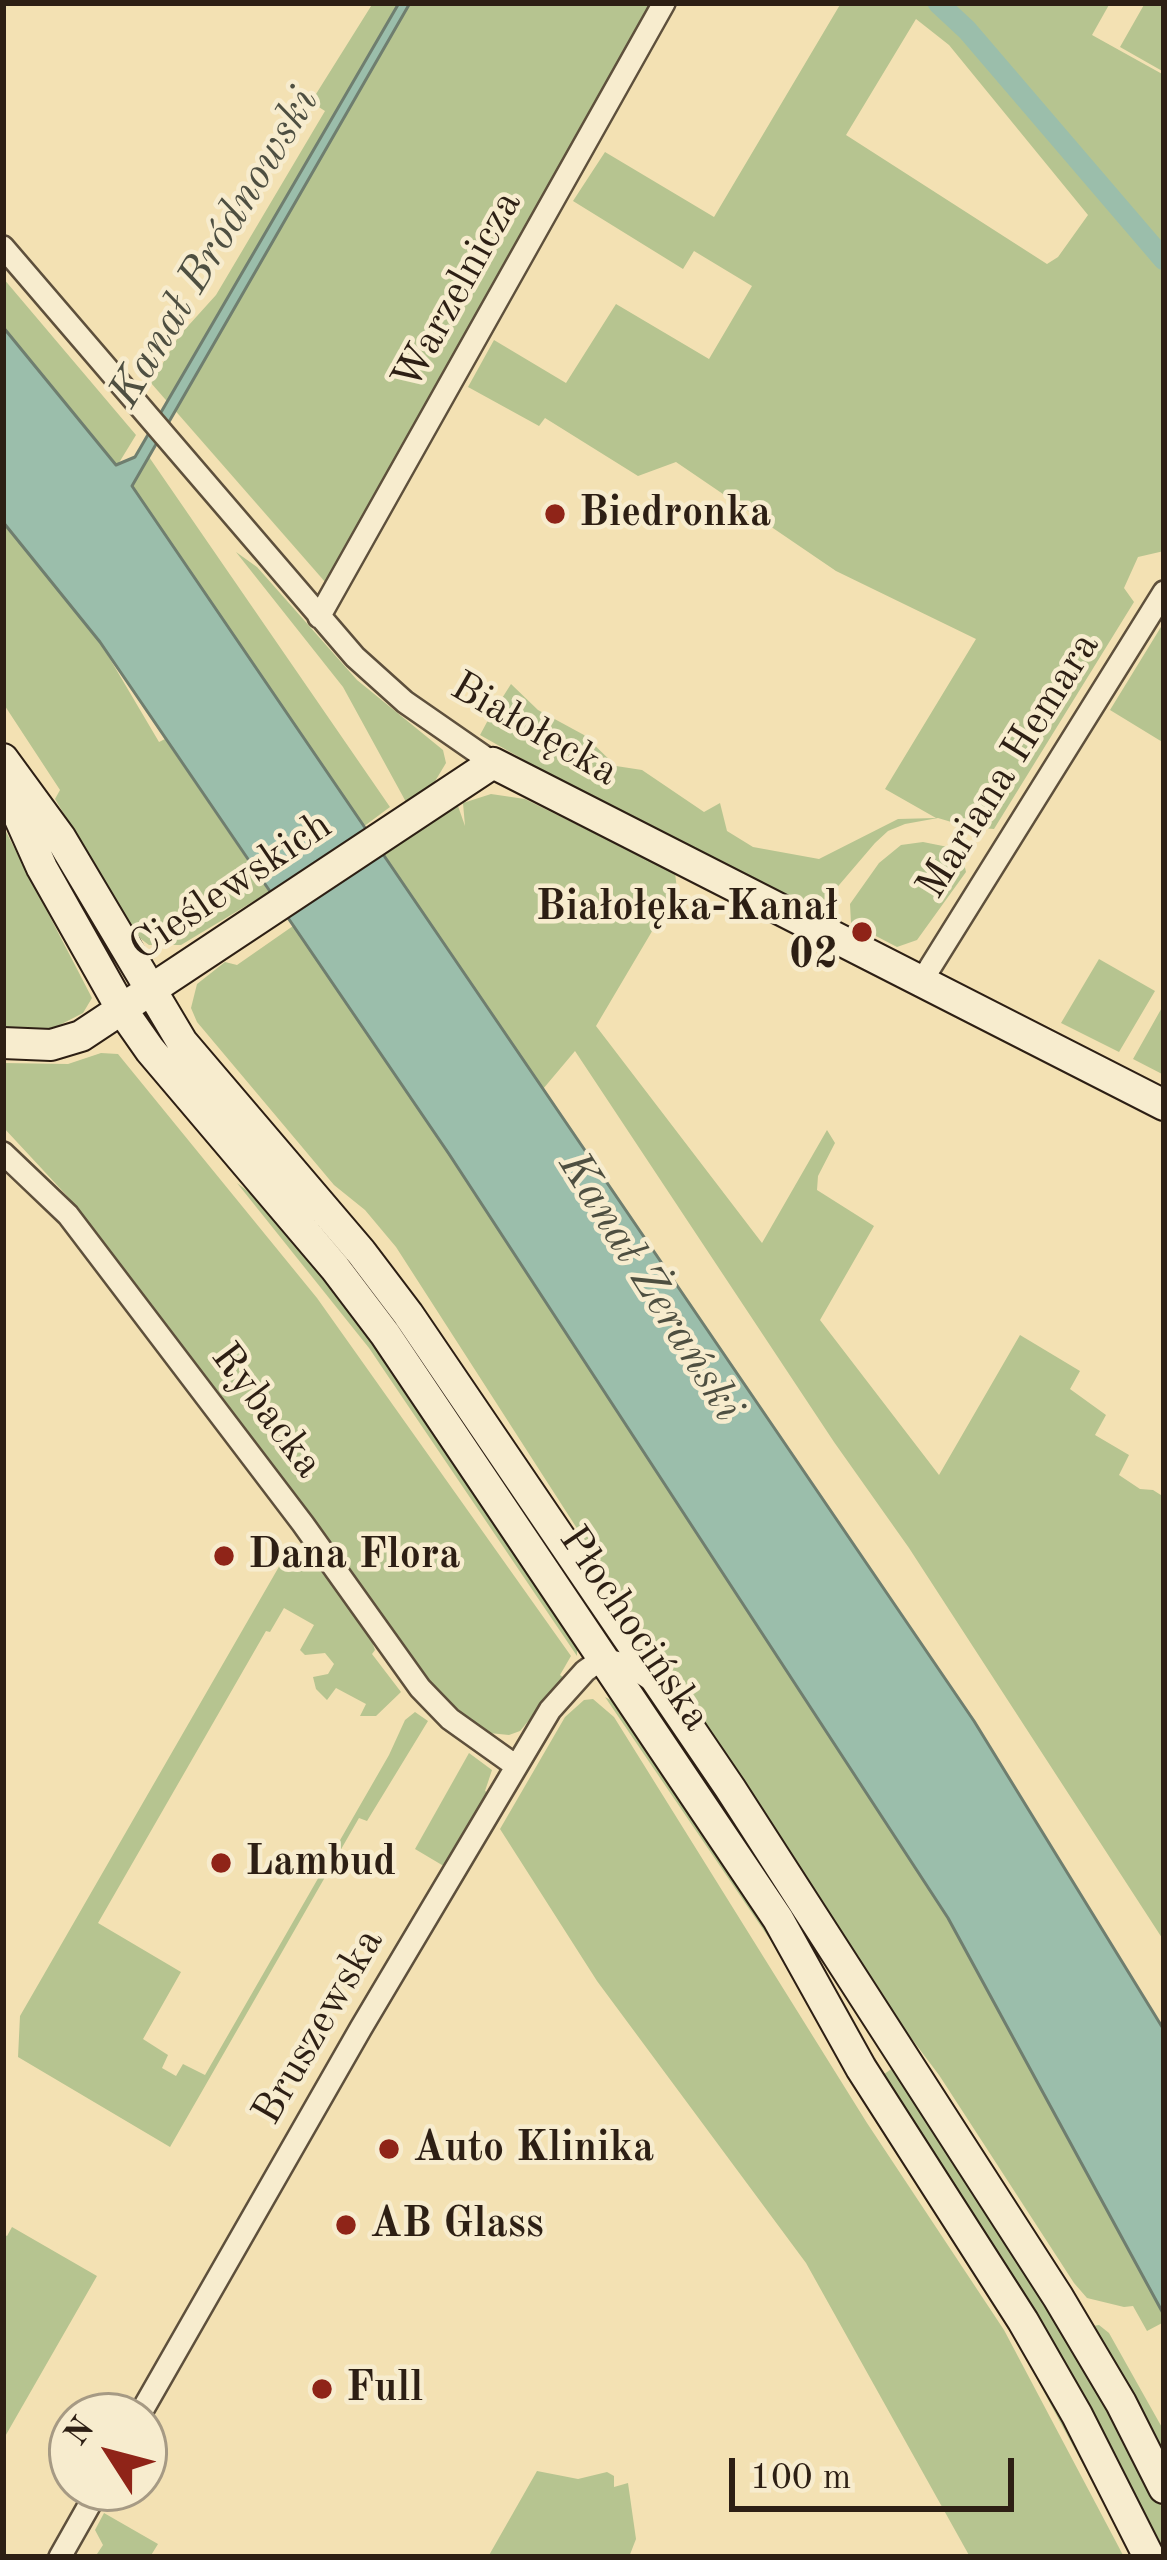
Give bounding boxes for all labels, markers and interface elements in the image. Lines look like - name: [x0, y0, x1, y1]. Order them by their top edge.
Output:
- water label: Kanał Bródnowski: [98, 78, 332, 418]
- street label: Warzelnicza: [383, 183, 533, 399]
- place label: Biedronka: [579, 489, 771, 539]
- marker: Biedronka: [542, 501, 568, 527]
- street label: Mariana Hemara: [907, 623, 1111, 909]
- street label: Białołęcka: [441, 662, 627, 798]
- street label: Cieślewskich: [120, 801, 342, 973]
- place label: Białołęka-Kanał 02: [536, 883, 838, 982]
- marker: Białołęka-Kanał 02: [849, 919, 875, 945]
- water label: Kanał Żerański: [546, 1142, 754, 1432]
- street label: Rybacka: [199, 1334, 333, 1488]
- street label: Płochocińska: [547, 1517, 721, 1741]
- place label: Dana Flora: [248, 1531, 461, 1581]
- marker: Dana Flora: [211, 1543, 237, 1569]
- place label: Lambud: [245, 1838, 396, 1888]
- marker: Lambud: [208, 1850, 234, 1876]
- street label: Bruszewska: [243, 1920, 395, 2134]
- place label: Auto Klinika: [413, 2124, 654, 2174]
- marker: Auto Klinika: [376, 2136, 402, 2162]
- place label: AB Glass: [370, 2200, 544, 2250]
- marker: AB Glass: [333, 2212, 359, 2238]
- place label: Full: [346, 2364, 423, 2414]
- marker: Full: [309, 2376, 335, 2402]
- north arrow: [48, 2392, 168, 2512]
- text: N: [60, 2412, 102, 2452]
- scale bar: [735, 2434, 1020, 2508]
- text: 100 m: [750, 2461, 851, 2497]

